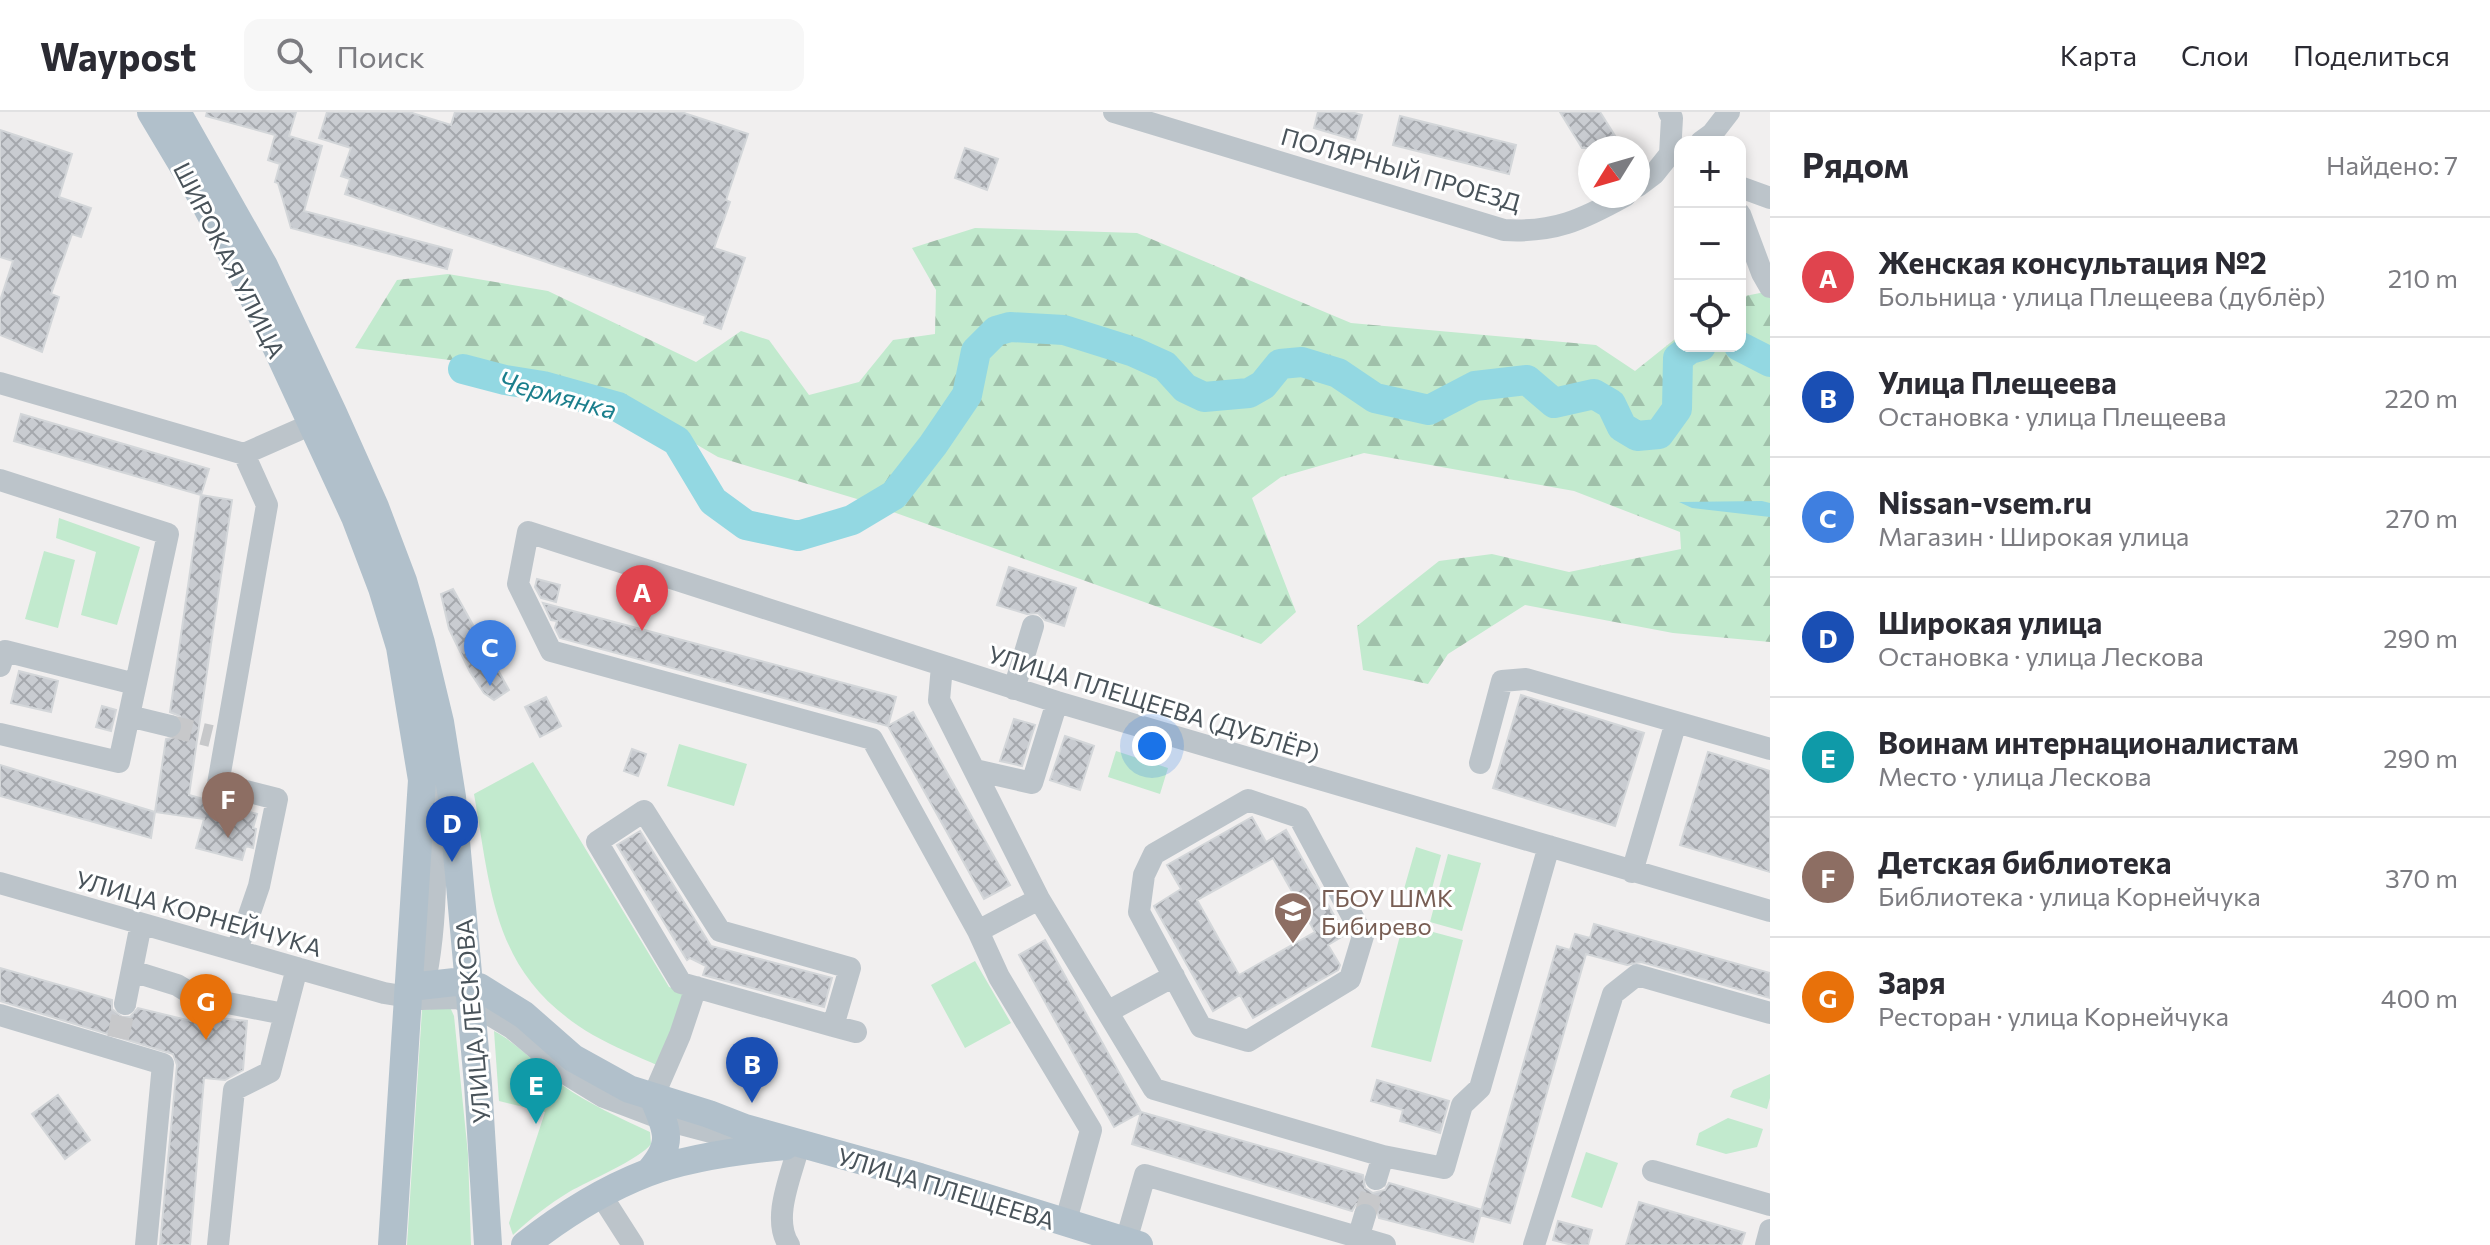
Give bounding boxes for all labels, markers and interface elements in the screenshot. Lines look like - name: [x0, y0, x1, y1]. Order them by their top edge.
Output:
- search box: [244, 19, 804, 91]
- text: Waypost: [40, 32, 196, 79]
- icon: search: [272, 33, 316, 77]
- text: Поиск: [336, 37, 425, 74]
- text: Карта: [2060, 38, 2137, 72]
- text: Слои: [2181, 38, 2249, 72]
- text: Поделиться: [2293, 38, 2450, 72]
- street label: ПОЛЯРНЫЙ ПРОЕЗД: [1278, 121, 1524, 217]
- north arrow: [1578, 136, 1650, 208]
- map controls: [1674, 136, 1746, 352]
- button: +: [1674, 136, 1746, 208]
- text: Рядом: [1802, 143, 1909, 185]
- text: Найдено: 7: [2326, 149, 2458, 180]
- street label: ШИРОКАЯ УЛИЦА: [168, 157, 292, 363]
- button: −: [1674, 208, 1746, 280]
- text: Женская консультация №2: [1878, 243, 2267, 280]
- text: A: [1819, 262, 1837, 293]
- text: 210 m: [2388, 262, 2458, 293]
- button: locate: [1674, 280, 1746, 352]
- text: Больница · улица Плещеева (дублёр): [1878, 280, 2325, 311]
- water label: Чермянка: [496, 363, 620, 425]
- text: Улица Плещеева: [1878, 363, 2117, 400]
- text: B: [1819, 382, 1837, 413]
- text: 220 m: [2385, 382, 2458, 413]
- text: Остановка · улица Плещеева: [1878, 400, 2226, 431]
- text: Nissan-vsem.ru: [1878, 483, 2092, 520]
- text: C: [1819, 502, 1837, 533]
- text: 270 m: [2385, 502, 2458, 533]
- text: Магазин · Широкая улица: [1878, 520, 2189, 551]
- pin: A: [616, 565, 668, 631]
- text: Широкая улица: [1878, 603, 2102, 640]
- pin: C: [464, 620, 516, 686]
- text: D: [1818, 622, 1838, 653]
- text: 290 m: [2383, 622, 2458, 653]
- street label: УЛИЦА ПЛЕЩЕЕВА (ДУБЛЁР): [985, 639, 1323, 767]
- text: Остановка · улица Лескова: [1878, 640, 2204, 671]
- text: Воинам интернационалистам: [1878, 723, 2299, 760]
- your location: [1132, 726, 1172, 766]
- text: E: [1820, 742, 1836, 773]
- text: 290 m: [2383, 742, 2458, 773]
- text: Место · улица Лескова: [1878, 760, 2151, 791]
- pin: F: [202, 772, 254, 838]
- pin: D: [426, 796, 478, 862]
- text: Детская библиотека: [1878, 843, 2172, 880]
- text: F: [1820, 862, 1836, 893]
- text: 370 m: [2385, 862, 2458, 893]
- street label: УЛИЦА КОРНЕЙЧУКА: [72, 864, 326, 962]
- text: Библиотека · улица Корнейчука: [1878, 880, 2261, 911]
- place label: ГБОУ ШМК Бибирево: [1321, 883, 1453, 940]
- school or university icon: ГБОУ ШМК Бибирево: [1272, 890, 1314, 945]
- street label: УЛИЦА ЛЕСКОВА: [449, 917, 495, 1125]
- text: Заря: [1878, 963, 1946, 1000]
- pin: G: [180, 974, 232, 1040]
- text: G: [1819, 982, 1837, 1013]
- text: 400 m: [2381, 982, 2458, 1013]
- text: Ресторан · улица Корнейчука: [1878, 1000, 2229, 1031]
- pin: B: [726, 1037, 778, 1103]
- pin: E: [510, 1058, 562, 1124]
- street label: УЛИЦА ПЛЕЩЕЕВА: [834, 1141, 1058, 1235]

